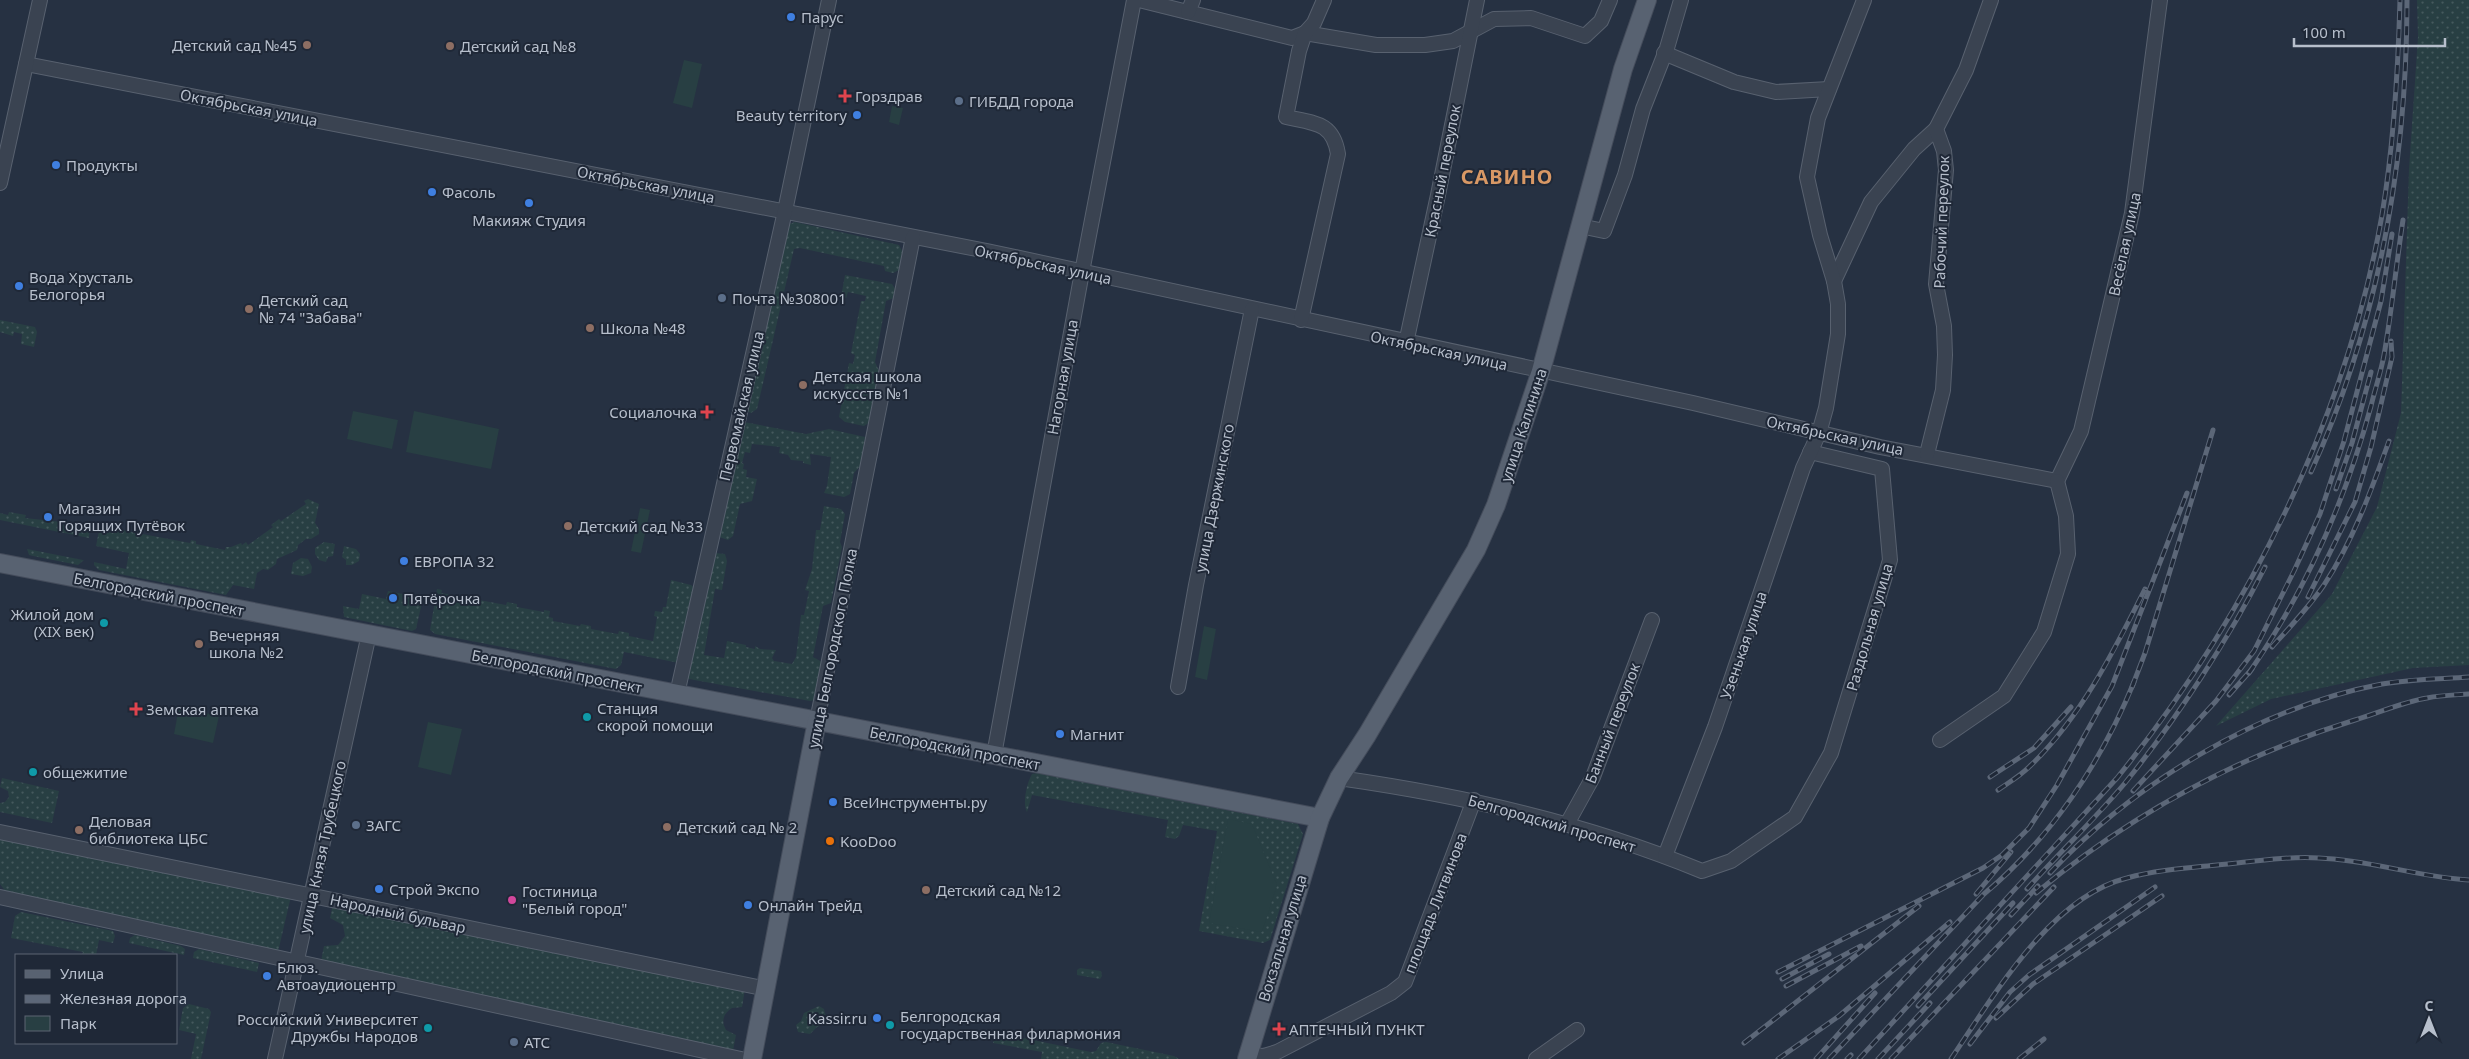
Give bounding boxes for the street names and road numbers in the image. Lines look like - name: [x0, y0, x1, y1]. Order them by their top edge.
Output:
- street label: Октябрьская улица: [179, 84, 319, 130]
- street label: Красный переулок: [1419, 103, 1465, 239]
- street label: Рабочий переулок: [1929, 155, 1953, 289]
- street label: Октябрьская улица: [576, 161, 716, 207]
- street label: Весёлая улица: [2103, 190, 2145, 298]
- street label: Октябрьская улица: [973, 240, 1113, 288]
- street label: Нагорная улица: [1042, 318, 1082, 436]
- street label: Октябрьская улица: [1369, 326, 1509, 374]
- street label: Первомайская улица: [714, 329, 768, 483]
- street label: улица Калинина: [1495, 366, 1551, 484]
- street label: Октябрьская улица: [1765, 411, 1905, 459]
- street label: улица Дзержинского: [1190, 422, 1238, 574]
- street label: улица Белгородского Полка: [803, 546, 861, 750]
- street label: Раздольная улица: [1841, 561, 1897, 693]
- street label: Белгородский проспект: [72, 568, 246, 620]
- street label: Узенькая улица: [1715, 588, 1771, 702]
- street label: Белгородский проспект: [470, 645, 644, 697]
- street label: Банный переулок: [1580, 660, 1644, 786]
- street label: Белгородский проспект: [868, 722, 1042, 774]
- street label: улица Князя Трубецкого: [294, 759, 350, 935]
- street label: Белгородский проспект: [1466, 790, 1638, 857]
- street label: площадь Литвинова: [1399, 830, 1471, 976]
- street label: Вокзальная улица: [1253, 872, 1311, 1004]
- street label: Народный бульвар: [328, 889, 468, 937]

